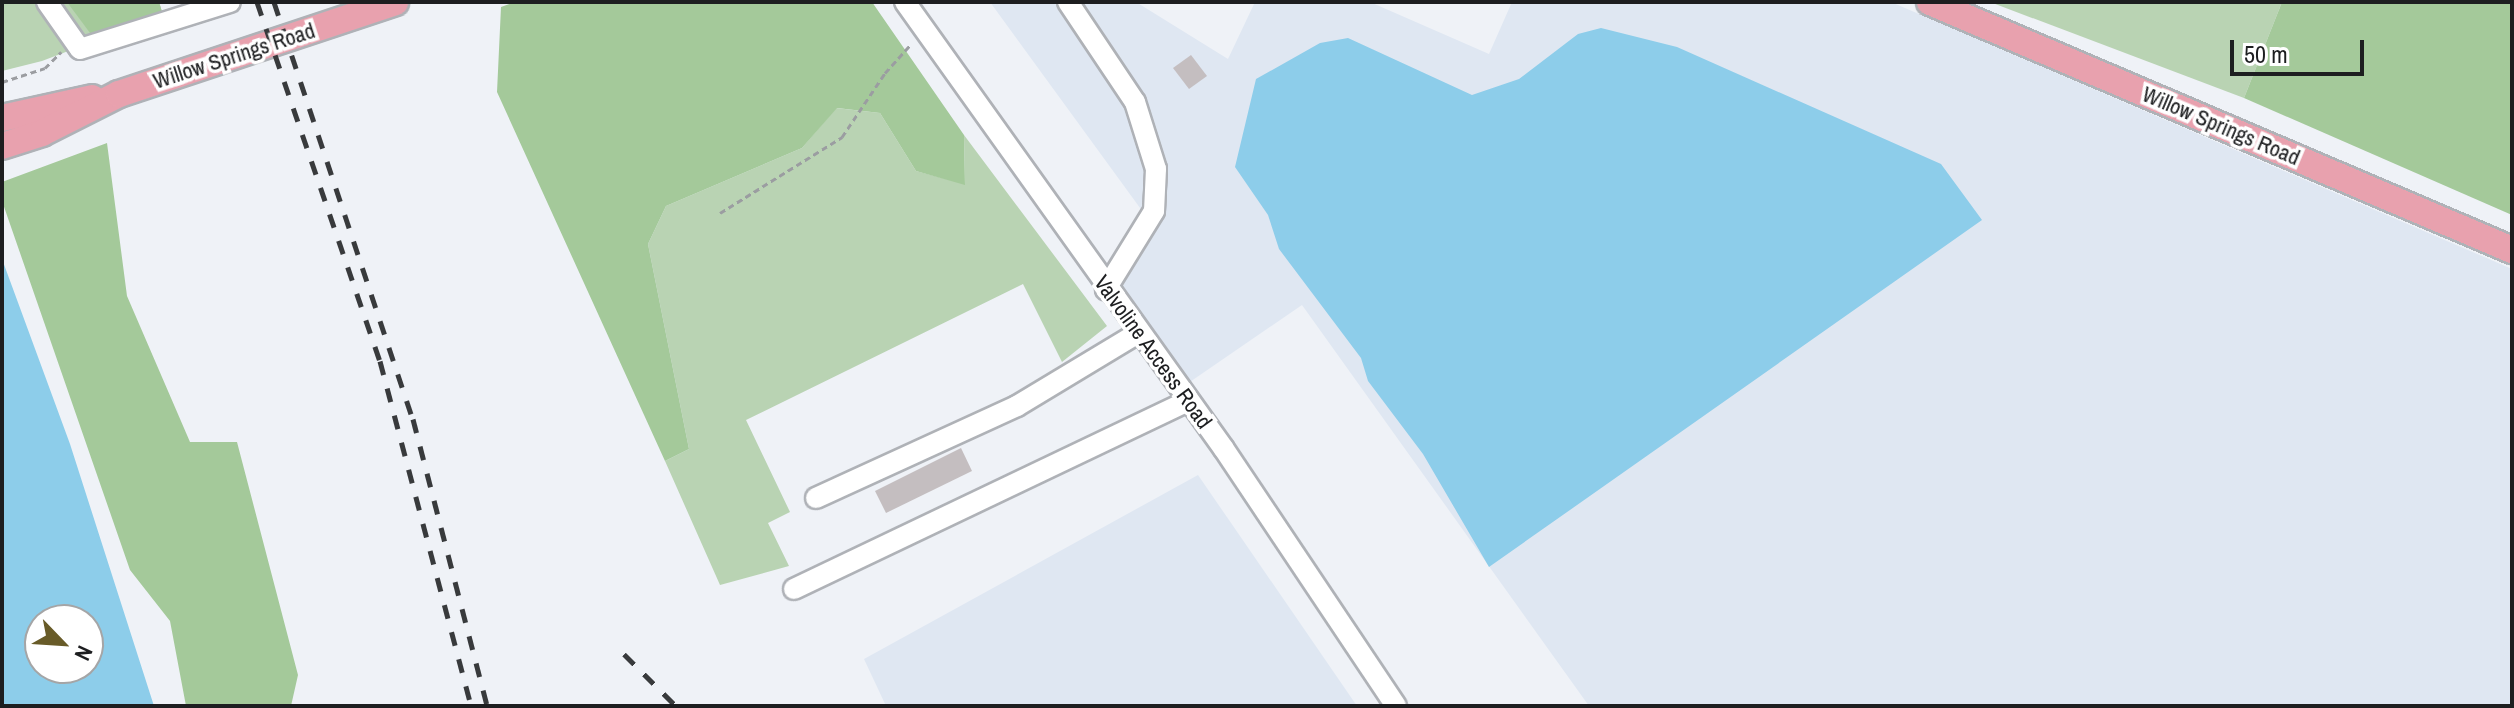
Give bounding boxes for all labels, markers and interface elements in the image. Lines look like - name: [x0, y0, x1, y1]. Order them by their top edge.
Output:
- street label: Willow Springs Road: [150, 17, 318, 95]
- scale bar: [2234, 24, 2368, 74]
- text: 50 m: [2244, 38, 2288, 70]
- street label: Willow Springs Road: [2138, 81, 2304, 171]
- street label: Valvoline Access Road: [1088, 270, 1218, 434]
- north arrow: [24, 604, 104, 684]
- text: N: [68, 641, 100, 666]

